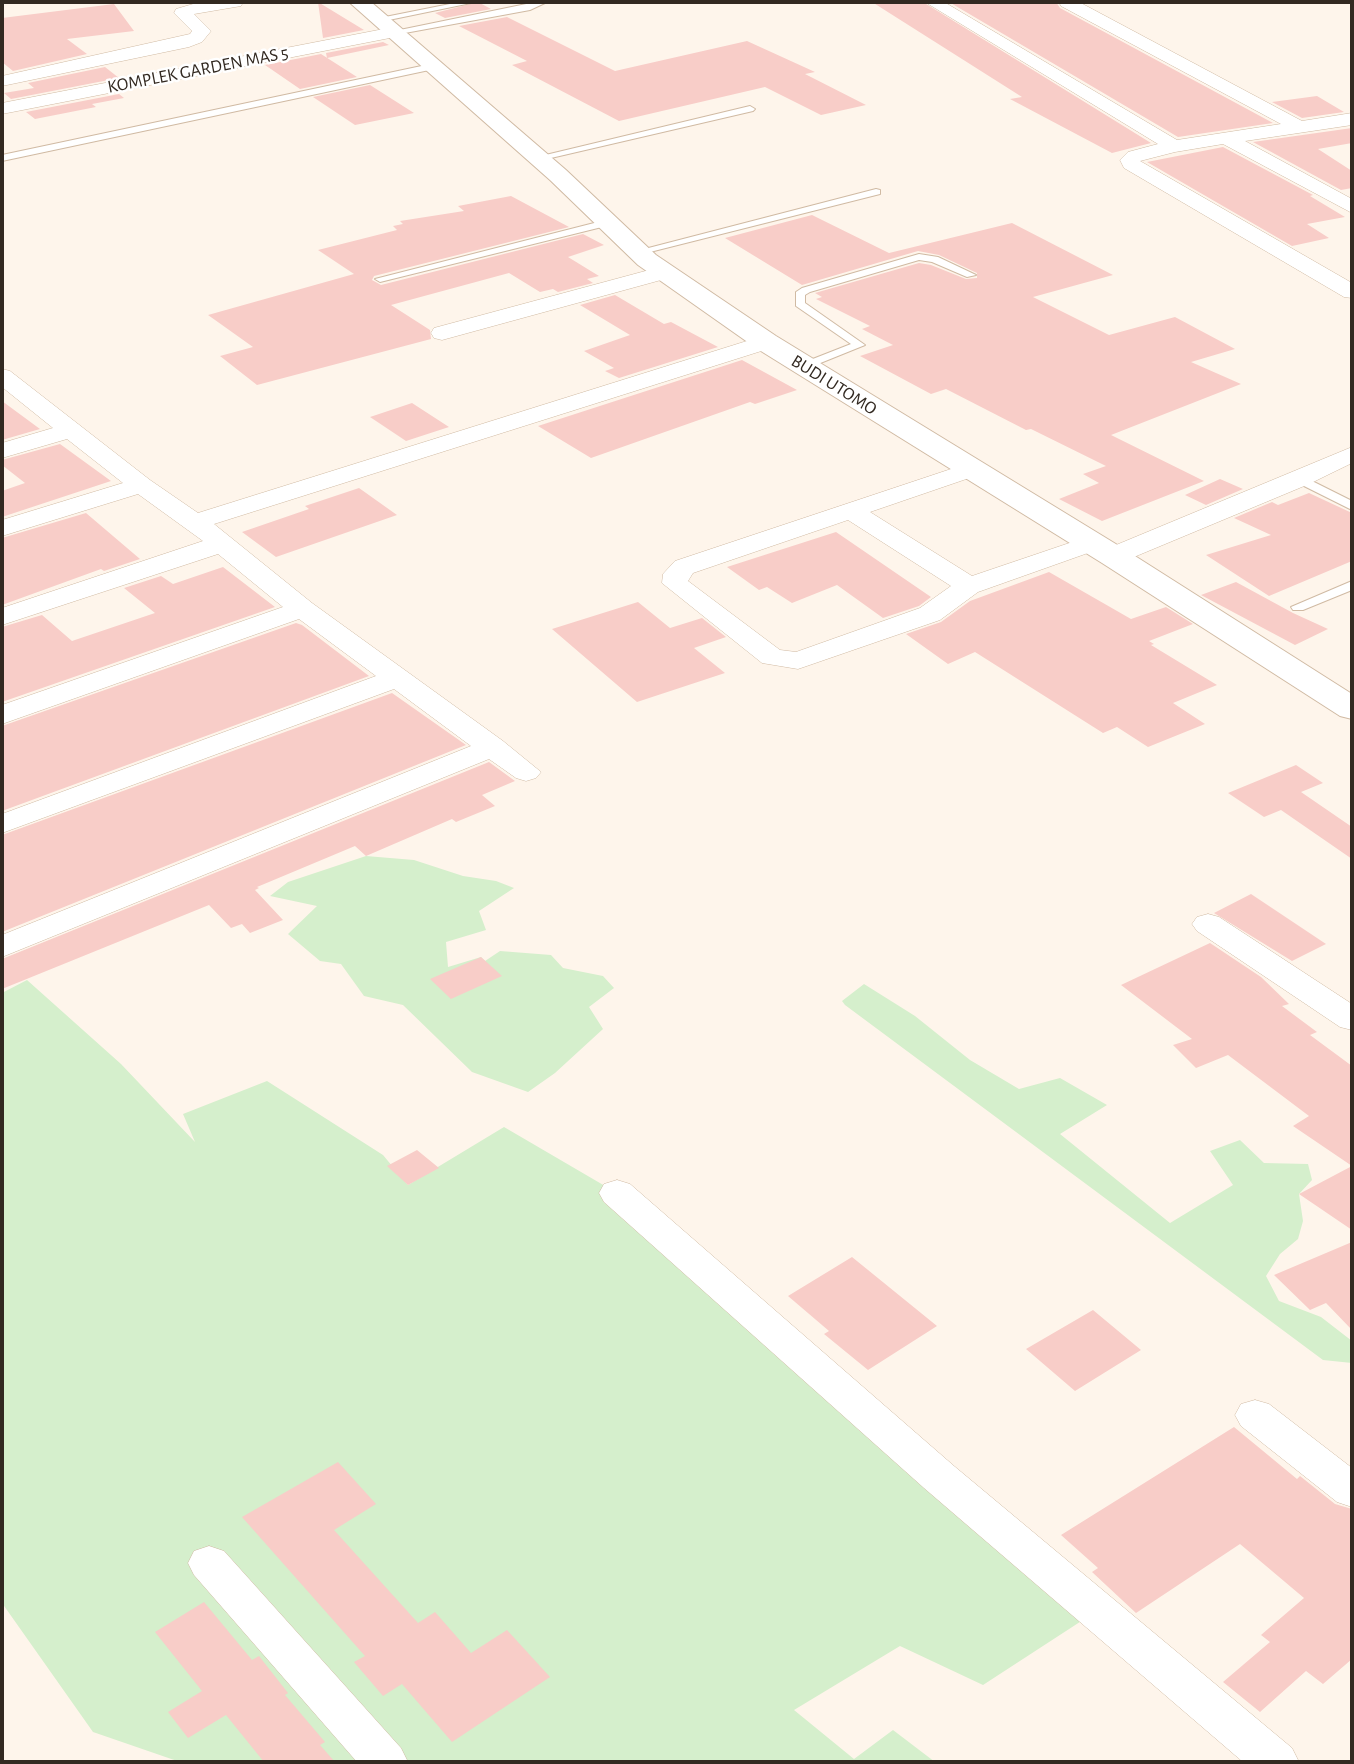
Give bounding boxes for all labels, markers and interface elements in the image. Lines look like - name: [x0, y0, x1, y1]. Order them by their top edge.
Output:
- street label: KOMPLEK GARDEN MAS 5: [106, 42, 290, 98]
- street label: BUDI UTOMO: [787, 350, 881, 420]

